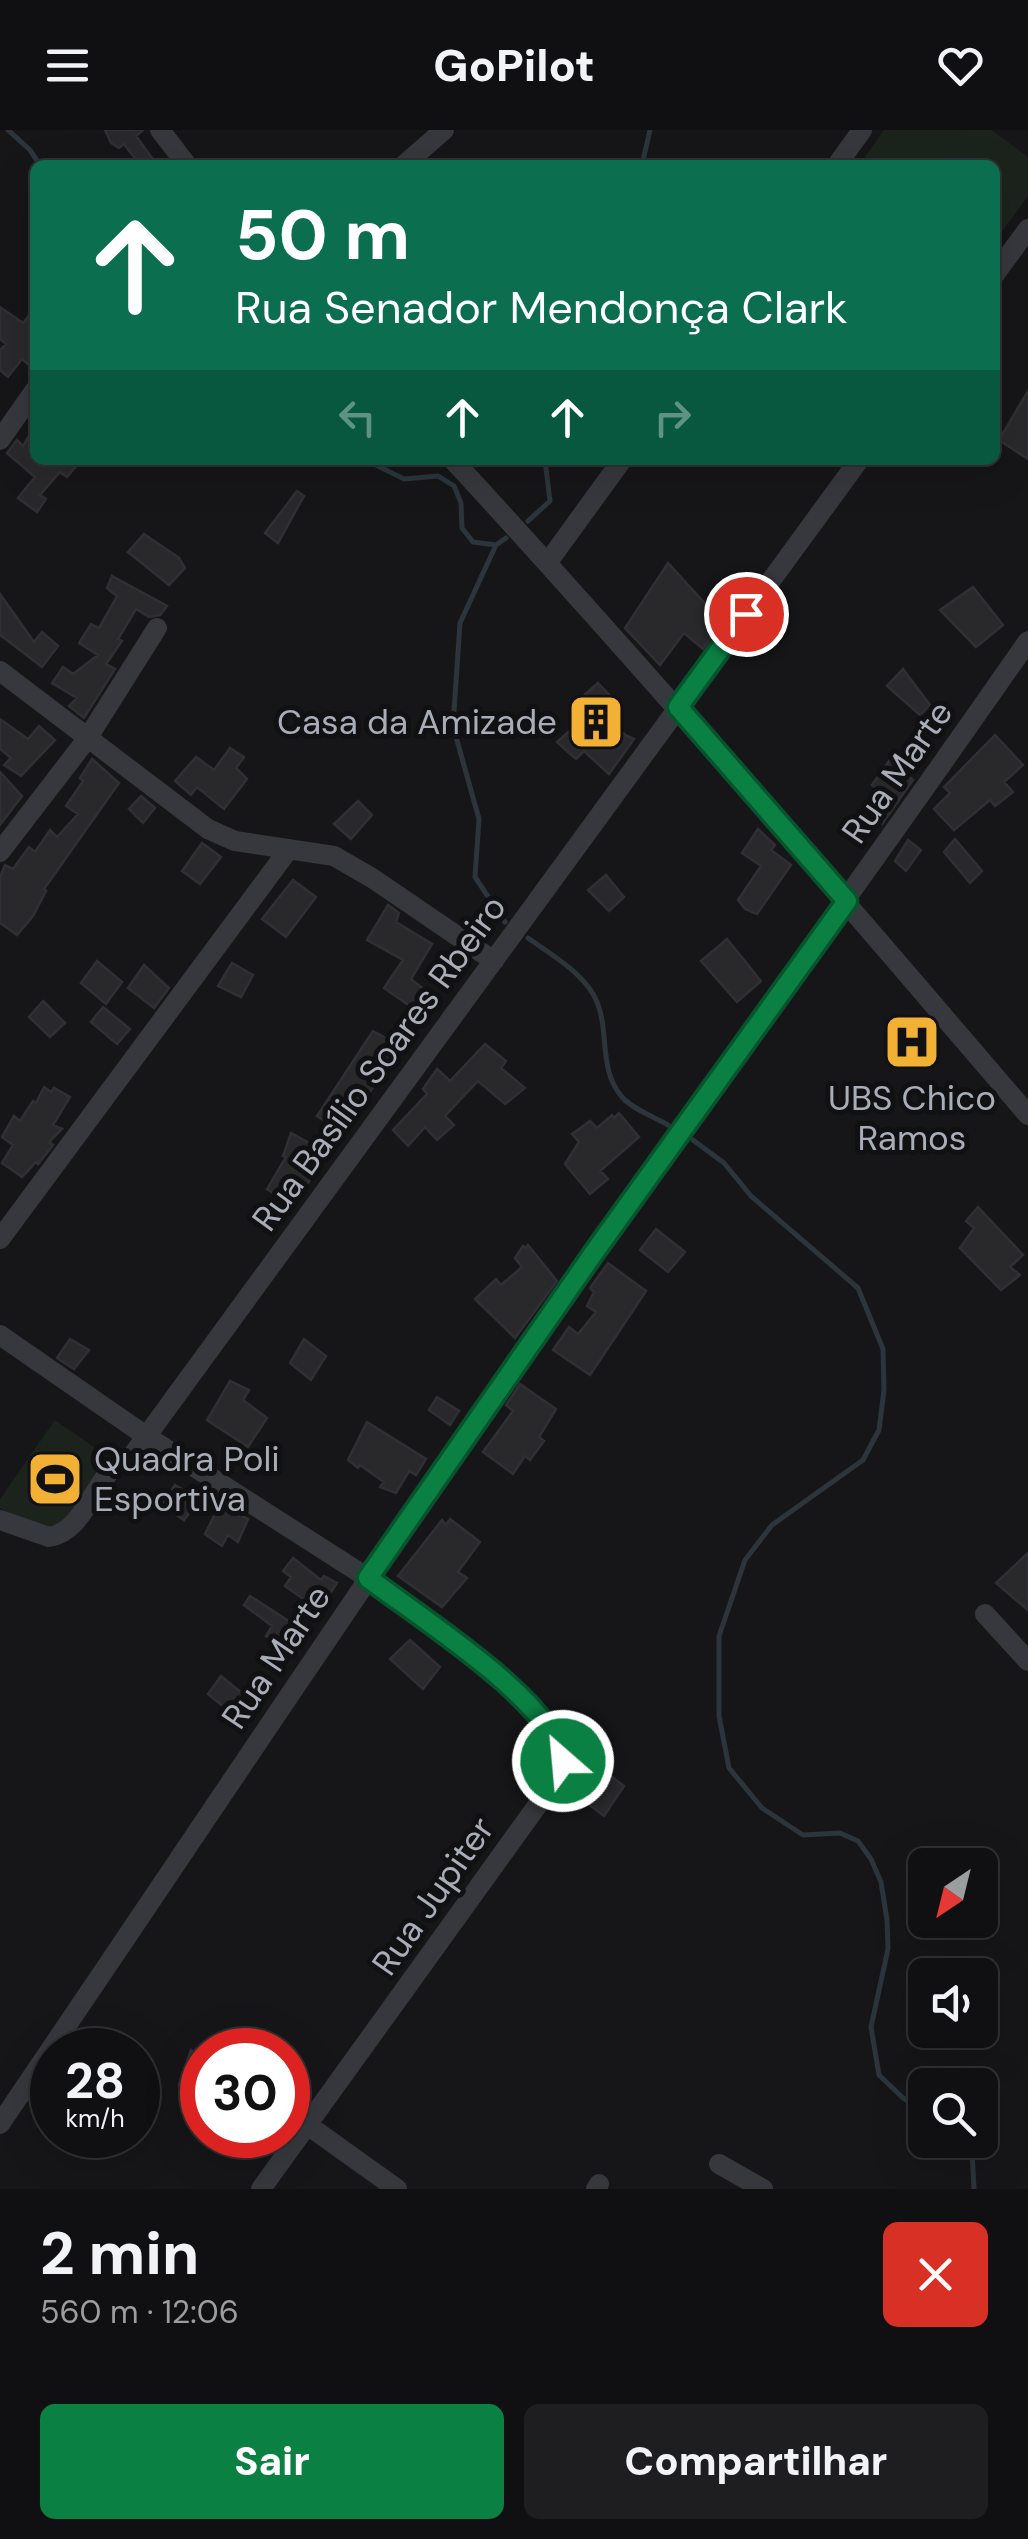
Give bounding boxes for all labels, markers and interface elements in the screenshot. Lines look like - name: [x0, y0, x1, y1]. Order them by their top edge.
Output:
- text: GoPilot: [433, 36, 595, 95]
- icon: menu: [40, 38, 95, 93]
- icon: heart: [933, 38, 988, 93]
- text: 50 m: [235, 190, 410, 281]
- icon: ahead: [70, 200, 200, 330]
- text: Rua Senador Mendonça Clark: [235, 278, 848, 337]
- icon: left: [330, 390, 385, 445]
- icon: ahead: [435, 390, 490, 445]
- icon: ahead: [540, 390, 595, 445]
- icon: right: [645, 390, 700, 445]
- pin: [704, 572, 789, 657]
- icon: arrive: [719, 587, 774, 642]
- building icon: Casa da Amizade: [566, 692, 626, 752]
- street label: Rua Marte: [831, 692, 963, 852]
- place label: Casa da Amizade: [277, 699, 557, 745]
- street label: Rua Basílio Soares Rbeiro: [242, 886, 516, 1240]
- hospital icon: UBS Chico Ramos: [882, 1012, 942, 1072]
- place label: UBS Chico Ramos: [828, 1075, 996, 1161]
- place label: Quadra Poli Esportiva: [94, 1436, 280, 1522]
- sports icon: Quadra Poli Esportiva: [25, 1449, 85, 1509]
- street label: Rua Marte: [211, 1576, 341, 1738]
- position arrow: [511, 1709, 615, 1813]
- street label: Rua Jupiter: [362, 1808, 504, 1984]
- north arrow: [908, 1848, 998, 1938]
- map controls: [908, 1848, 998, 2158]
- button: sound: [908, 1958, 998, 2048]
- speed limit sign: 30: [180, 2028, 310, 2158]
- text: 28: [65, 2048, 125, 2114]
- button: search: [908, 2068, 998, 2158]
- text: km/h: [65, 2102, 125, 2135]
- text: 2 min: [40, 2214, 199, 2293]
- button: close: [883, 2222, 988, 2327]
- text: 560 m · 12:06: [40, 2291, 239, 2333]
- button: Sair: [40, 2404, 504, 2519]
- button: Compartilhar: [524, 2404, 988, 2519]

